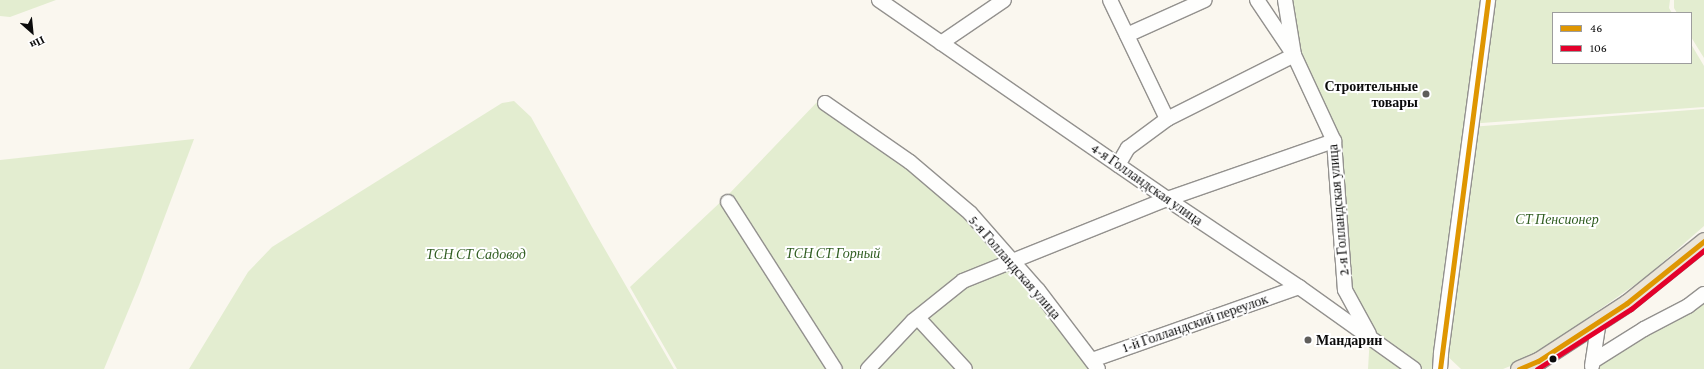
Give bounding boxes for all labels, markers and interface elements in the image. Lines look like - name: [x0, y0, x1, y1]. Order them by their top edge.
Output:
- north arrow: [12, 12, 52, 52]
- legend: [1552, 12, 1692, 64]
- text: 46: [1590, 21, 1602, 35]
- text: Пн: [28, 34, 47, 51]
- text: 106: [1590, 41, 1607, 55]
- place label: Строительные товары: [1325, 78, 1418, 110]
- marker: Строительные товары: [1421, 89, 1431, 99]
- street label: 4-я Голландская улица: [1088, 139, 1206, 229]
- street label: 2-я Голландская улица: [1324, 144, 1352, 276]
- park label: СТ Пенсионер: [1515, 211, 1599, 227]
- street label: 5-я Голландская улица: [965, 212, 1065, 322]
- park label: ТСН СТ Горный: [786, 245, 880, 261]
- park label: ТСН СТ Садовод: [426, 246, 526, 262]
- street label: 1-й Голландский переулок: [1120, 290, 1270, 356]
- place label: Мандарин: [1316, 332, 1382, 348]
- marker: Мандарин: [1303, 335, 1313, 345]
- unlabelled marker: [1548, 354, 1558, 364]

